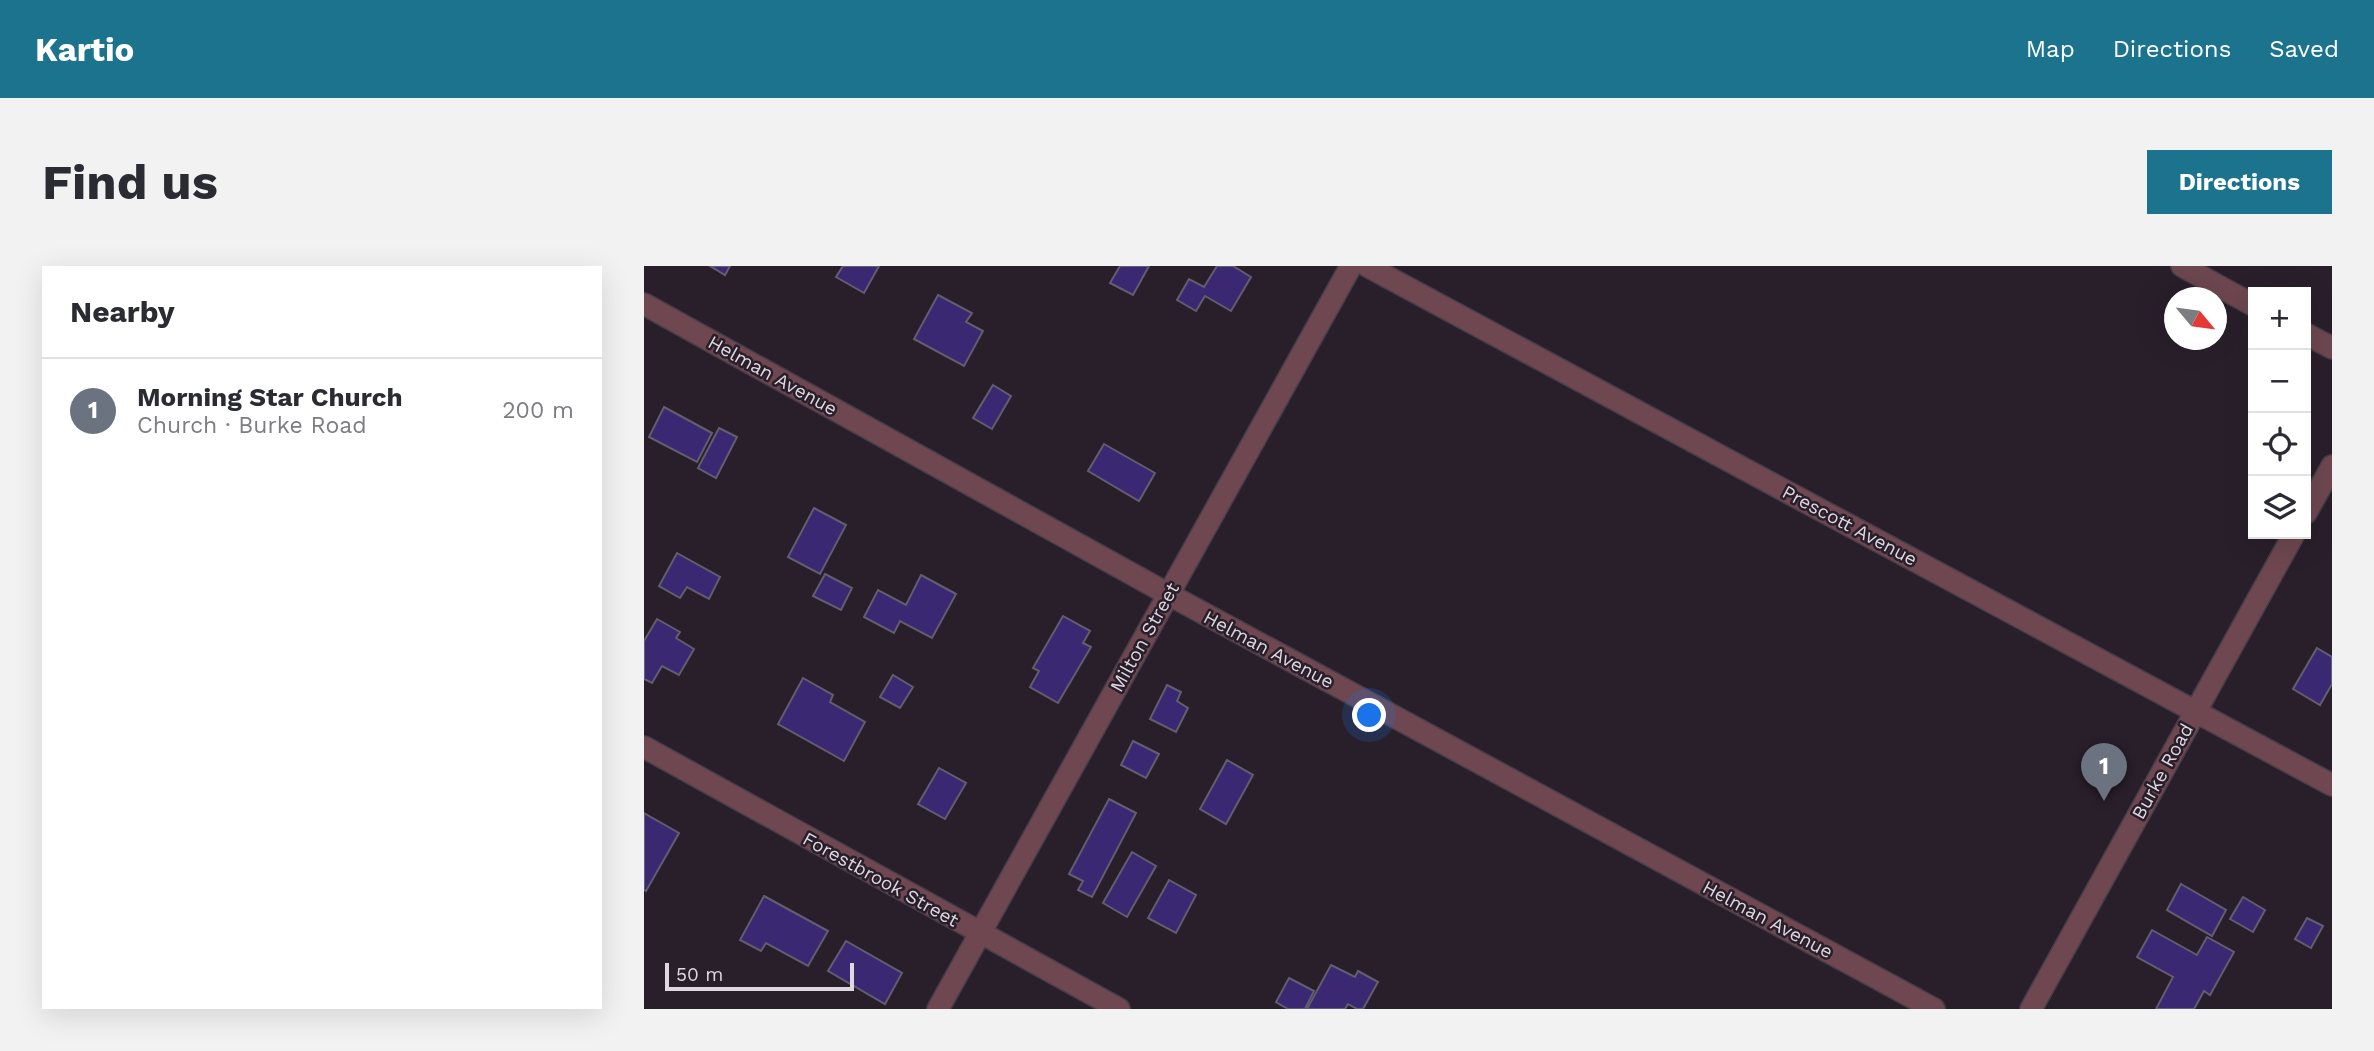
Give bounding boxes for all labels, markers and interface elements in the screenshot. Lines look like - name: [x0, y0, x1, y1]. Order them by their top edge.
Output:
- text: Kartio: [35, 30, 134, 69]
- text: Map: [2026, 35, 2075, 63]
- text: Directions: [2113, 35, 2231, 63]
- text: Saved: [2269, 35, 2339, 63]
- button: Directions: [2147, 150, 2332, 214]
- text: Find us: [42, 153, 218, 211]
- north arrow: [2164, 287, 2227, 350]
- map controls: [2248, 287, 2311, 539]
- button: +: [2248, 287, 2311, 350]
- text: Nearby: [70, 294, 175, 329]
- street label: Helman Avenue: [704, 330, 841, 420]
- button: −: [2248, 350, 2311, 413]
- text: Morning Star Church: [137, 382, 403, 412]
- text: 1: [88, 397, 98, 424]
- text: 200 m: [502, 397, 574, 424]
- text: Church · Burke Road: [137, 412, 367, 439]
- button: locate: [2248, 413, 2311, 476]
- button: layers: [2248, 476, 2311, 539]
- street label: Prescott Avenue: [1778, 480, 1921, 571]
- street label: Milton Street: [1105, 579, 1184, 696]
- street label: Helman Avenue: [1200, 605, 1338, 693]
- your location: [1352, 698, 1386, 732]
- street label: Burke Road: [2127, 719, 2198, 823]
- pin: 1: [2081, 743, 2127, 801]
- street label: Forestbrook Street: [799, 827, 963, 932]
- street label: Helman Avenue: [1699, 875, 1837, 963]
- scale bar: [665, 960, 854, 992]
- text: 50 m: [676, 963, 723, 986]

